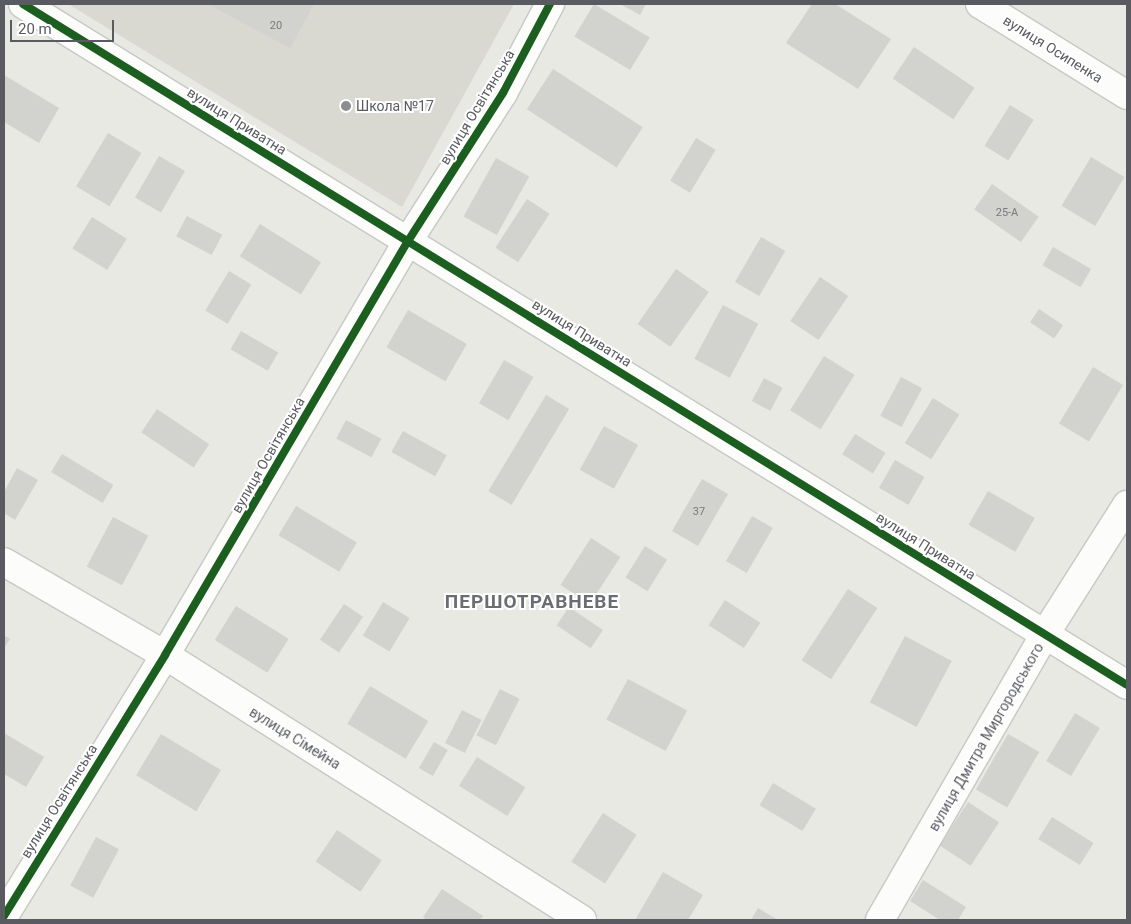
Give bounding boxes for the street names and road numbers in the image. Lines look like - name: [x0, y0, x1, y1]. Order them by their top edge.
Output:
- street label: вулиця Осипенка: [1000, 12, 1106, 86]
- street label: вулиця Освітянська: [436, 47, 518, 167]
- street label: вулиця Приватна: [184, 84, 290, 158]
- street label: вулиця Приватна: [529, 296, 635, 370]
- street label: вулиця Освітянська: [228, 394, 308, 516]
- street label: вулиця Приватна: [873, 509, 979, 583]
- street label: вулиця Дмитра Миргородського: [925, 640, 1047, 834]
- street label: вулиця Сімейна: [246, 703, 344, 773]
- street label: вулиця Освітянська: [17, 741, 101, 861]

